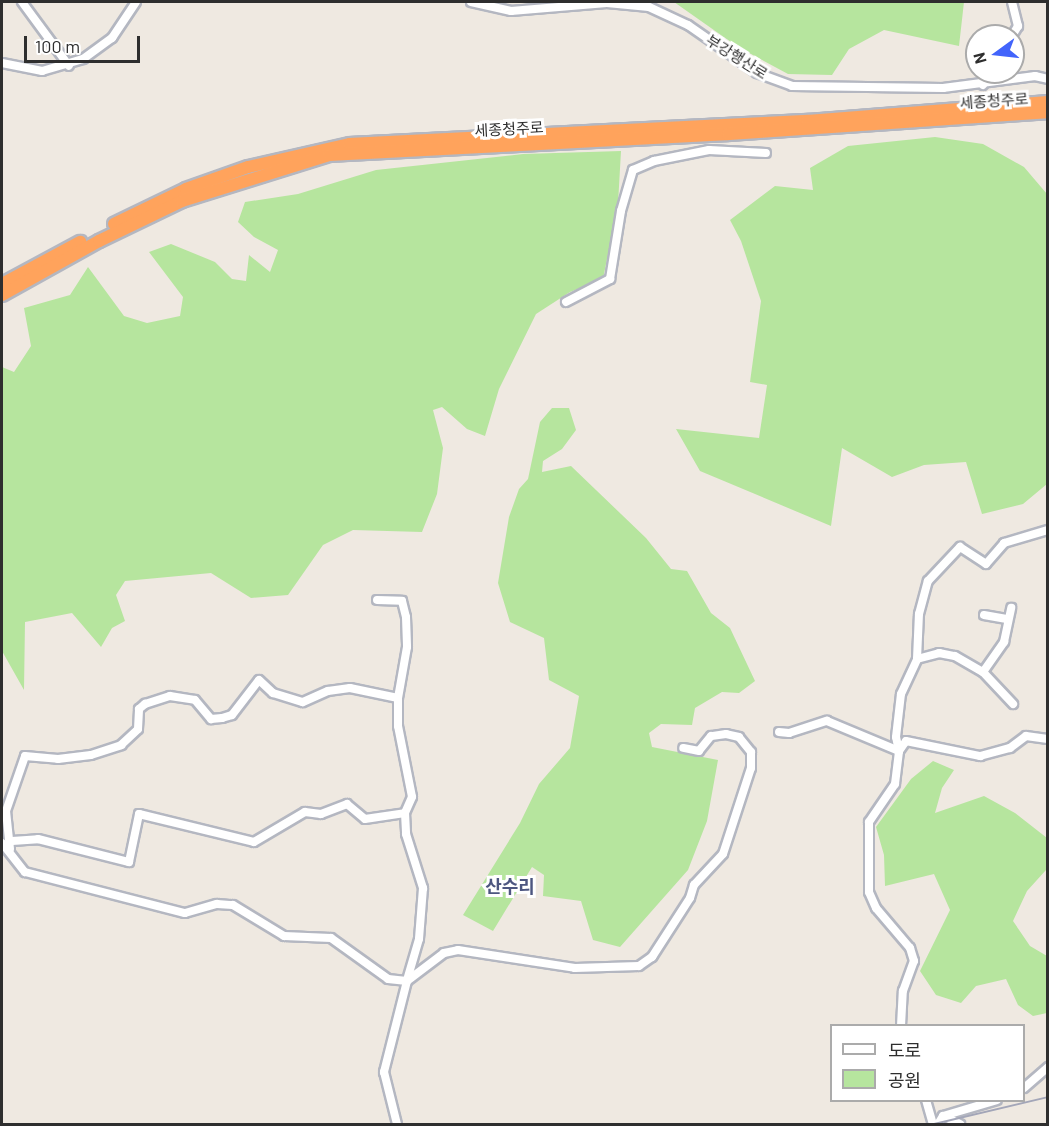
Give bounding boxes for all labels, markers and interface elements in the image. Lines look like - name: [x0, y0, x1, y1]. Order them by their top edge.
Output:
- scale bar: [27, 24, 142, 62]
- north arrow: [965, 24, 1025, 84]
- street label: 부강행산로: [703, 31, 771, 83]
- text: 100 m: [35, 35, 80, 57]
- text: N: [969, 51, 990, 66]
- street label: 세종청주로: [959, 90, 1029, 112]
- street label: 세종청주로: [474, 118, 544, 140]
- district label: 산수리: [485, 875, 535, 897]
- legend: [830, 1024, 1025, 1102]
- text: 도로: [888, 1039, 921, 1061]
- text: 공원: [888, 1069, 921, 1091]

